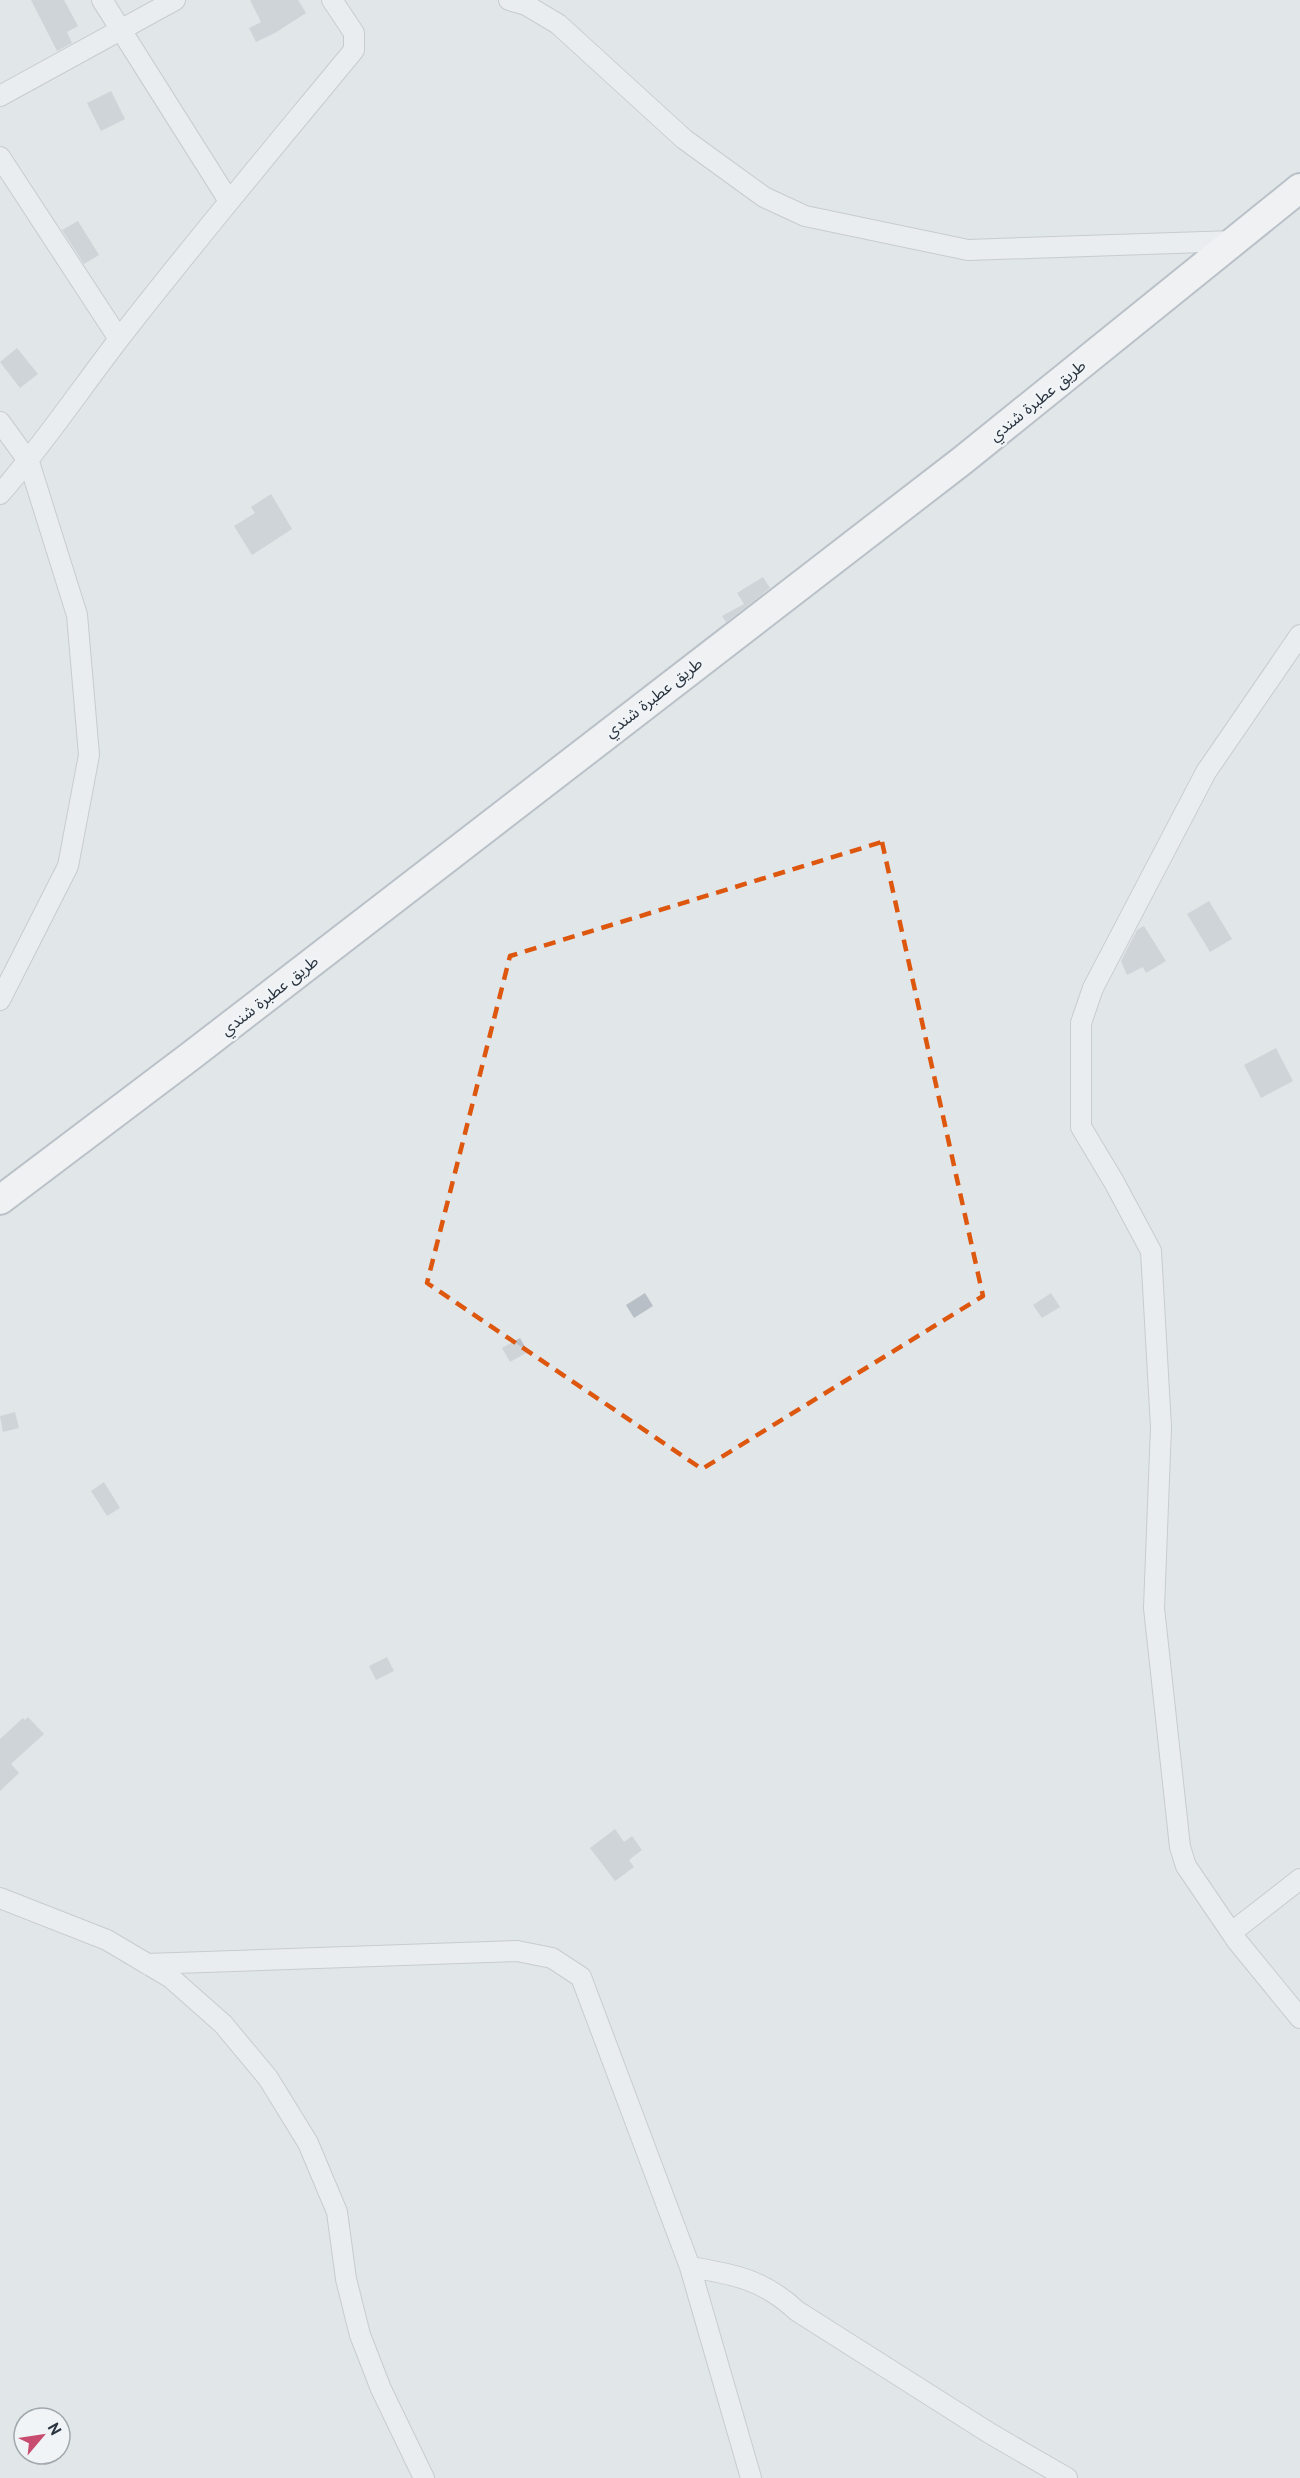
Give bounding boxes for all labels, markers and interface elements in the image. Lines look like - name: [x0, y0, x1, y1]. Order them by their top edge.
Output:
- street label: طريق عطبرة شندي: [985, 355, 1091, 447]
- street label: طريق عطبرة شندي: [600, 652, 708, 744]
- street label: طريق عطبرة شندي: [216, 950, 324, 1042]
- north arrow: [12, 2406, 72, 2466]
- text: N: [44, 2419, 66, 2438]

